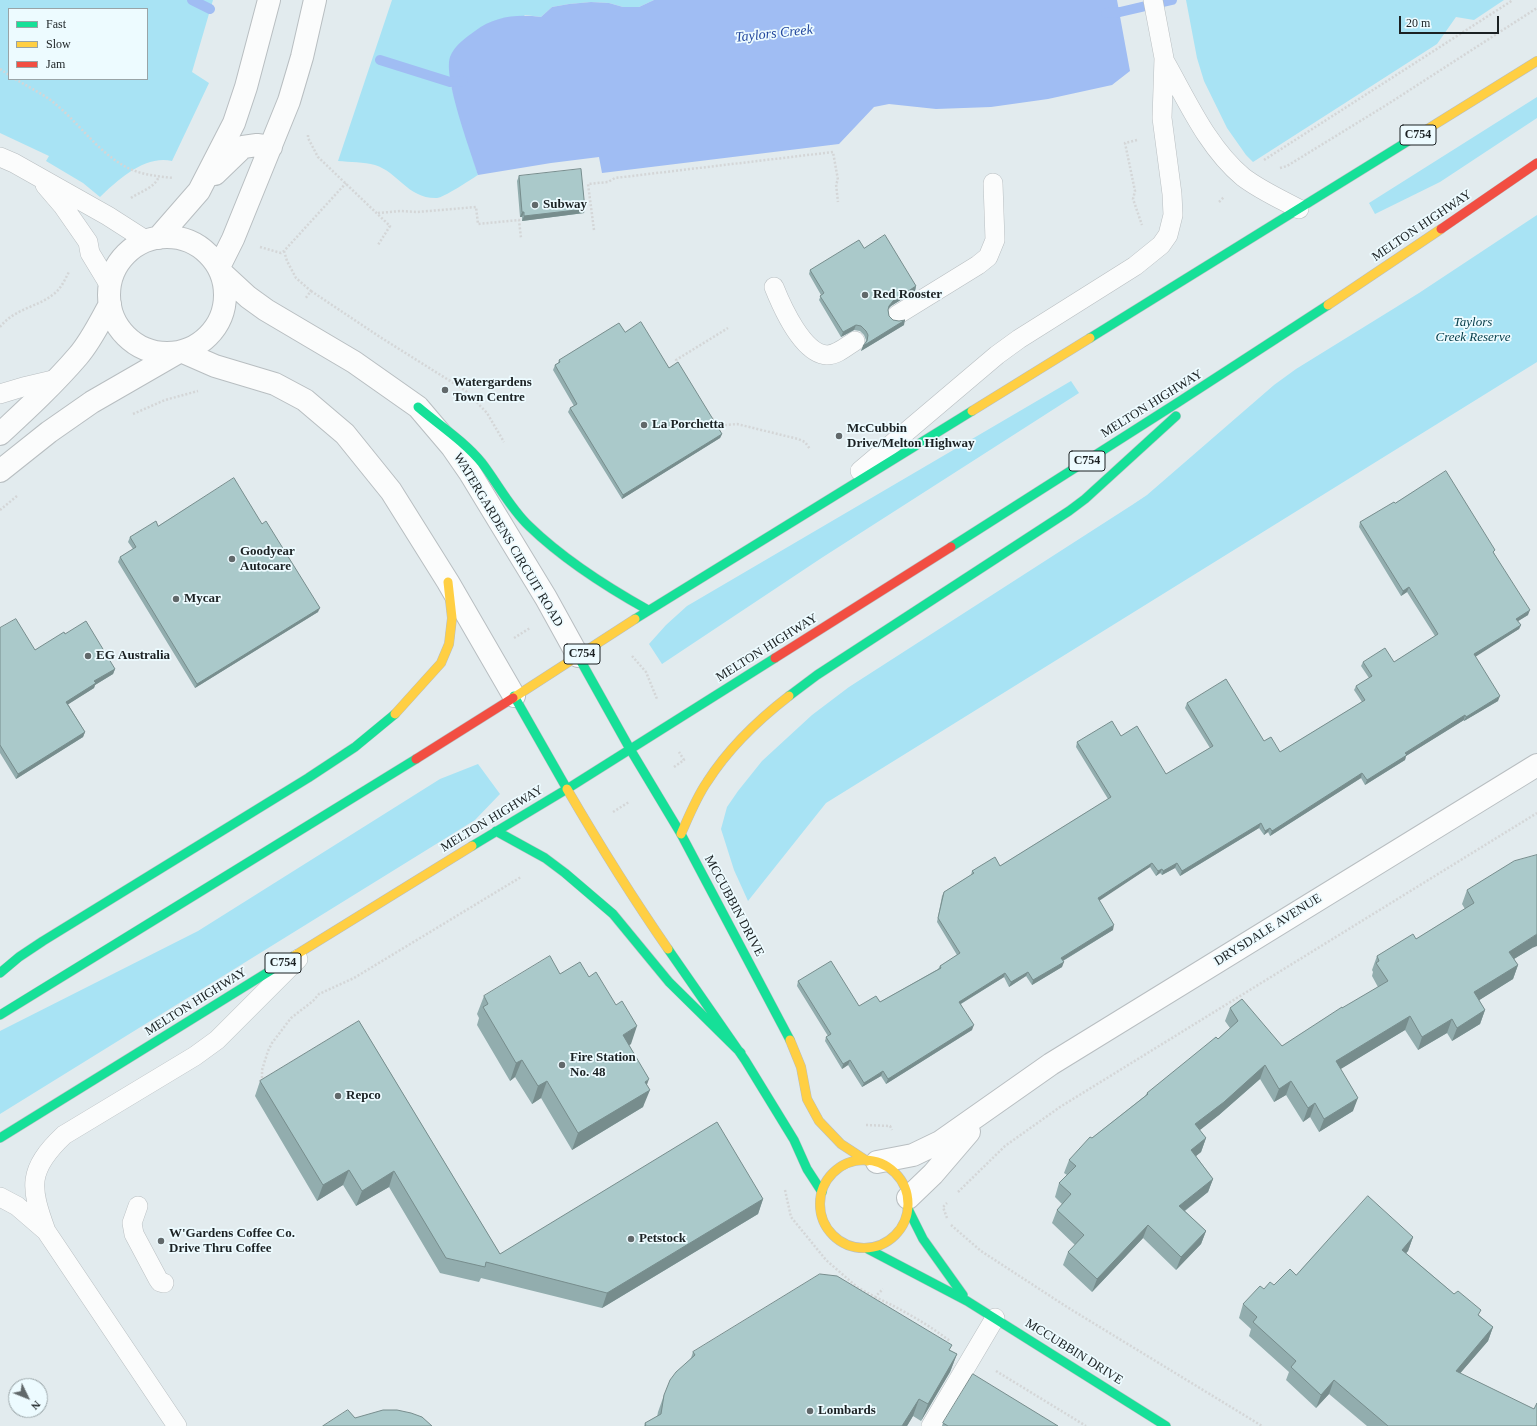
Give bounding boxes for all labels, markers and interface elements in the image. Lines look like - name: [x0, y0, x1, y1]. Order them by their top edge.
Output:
- legend: [8, 8, 148, 80]
- scale bar: [1401, 8, 1501, 34]
- text: 20 m: [1406, 16, 1430, 30]
- text: Fast: [46, 17, 66, 31]
- water label: Taylors Creek: [734, 22, 814, 46]
- text: Slow: [46, 37, 71, 51]
- text: Jam: [46, 57, 65, 71]
- road number: C754: [1400, 125, 1436, 145]
- street label: MELTON HIGHWAY: [1369, 187, 1475, 265]
- place label: Subway: [543, 197, 587, 213]
- marker: Subway: [530, 200, 540, 210]
- place label: Red Rooster: [873, 287, 942, 303]
- marker: Red Rooster: [860, 290, 870, 300]
- park label: Taylors Creek Reserve: [1436, 315, 1510, 346]
- street label: MELTON HIGHWAY: [1098, 366, 1206, 442]
- place label: Watergardens Town Centre: [453, 375, 532, 406]
- marker: Watergardens Town Centre: [440, 385, 450, 395]
- place label: La Porchetta: [652, 417, 724, 433]
- marker: La Porchetta: [639, 420, 649, 430]
- place label: McCubbin Drive/Melton Highway: [847, 421, 974, 452]
- marker: McCubbin Drive/Melton Highway: [834, 431, 844, 441]
- street label: WATERGARDENS CIRCUIT ROAD: [450, 450, 566, 630]
- road number: C754: [1069, 451, 1105, 471]
- place label: Goodyear Autocare: [240, 544, 295, 575]
- marker: Goodyear Autocare: [227, 554, 237, 564]
- place label: Mycar: [184, 591, 221, 607]
- marker: Mycar: [171, 594, 181, 604]
- street label: MELTON HIGHWAY: [713, 610, 821, 686]
- road number: C754: [564, 644, 600, 664]
- place label: EG Australia: [96, 648, 170, 664]
- marker: EG Australia: [83, 651, 93, 661]
- street label: MELTON HIGHWAY: [438, 782, 546, 856]
- street label: MCCUBBIN DRIVE: [701, 853, 767, 959]
- street label: DRYSDALE AVENUE: [1211, 891, 1325, 969]
- road number: C754: [265, 953, 301, 973]
- street label: MELTON HIGHWAY: [142, 964, 250, 1040]
- place label: Fire Station No. 48: [570, 1050, 636, 1081]
- marker: Fire Station No. 48: [557, 1060, 567, 1070]
- place label: Repco: [346, 1088, 381, 1104]
- marker: Repco: [333, 1091, 343, 1101]
- place label: W'Gardens Coffee Co. Drive Thru Coffee: [169, 1226, 295, 1257]
- place label: Petstock: [639, 1231, 686, 1247]
- marker: Petstock: [626, 1234, 636, 1244]
- marker: W'Gardens Coffee Co. Drive Thru Coffee: [156, 1236, 166, 1246]
- street label: MCCUBBIN DRIVE: [1022, 1316, 1126, 1388]
- north arrow: [8, 1378, 48, 1418]
- text: N: [29, 1398, 43, 1412]
- place label: Lombards: [818, 1403, 876, 1419]
- marker: Lombards: [805, 1406, 815, 1416]

